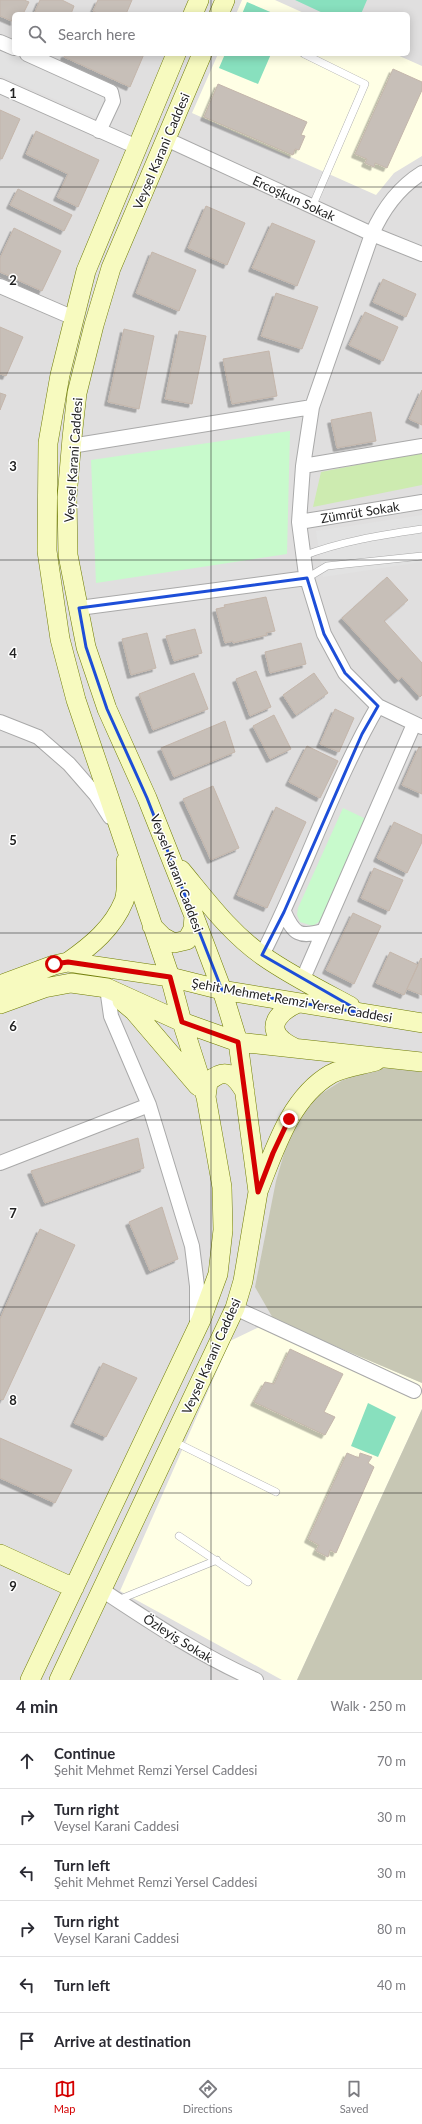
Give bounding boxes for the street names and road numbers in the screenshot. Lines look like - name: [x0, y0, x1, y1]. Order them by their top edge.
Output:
- street label: Veysel Karani Caddesi: [129, 90, 193, 212]
- street label: Ercoşkun Sokak: [250, 172, 338, 224]
- street label: Veysel Karani Caddesi: [61, 397, 85, 523]
- street label: Zümrüt Sokak: [319, 498, 401, 526]
- street label: Veysel Karani Caddesi: [147, 812, 207, 934]
- street label: Şehit Mehmet Remzi Yersel Caddesi: [191, 974, 393, 1026]
- street label: Veysel Karani Caddesi: [178, 1296, 244, 1416]
- street label: Özleyiş Sokak: [140, 1610, 216, 1666]

